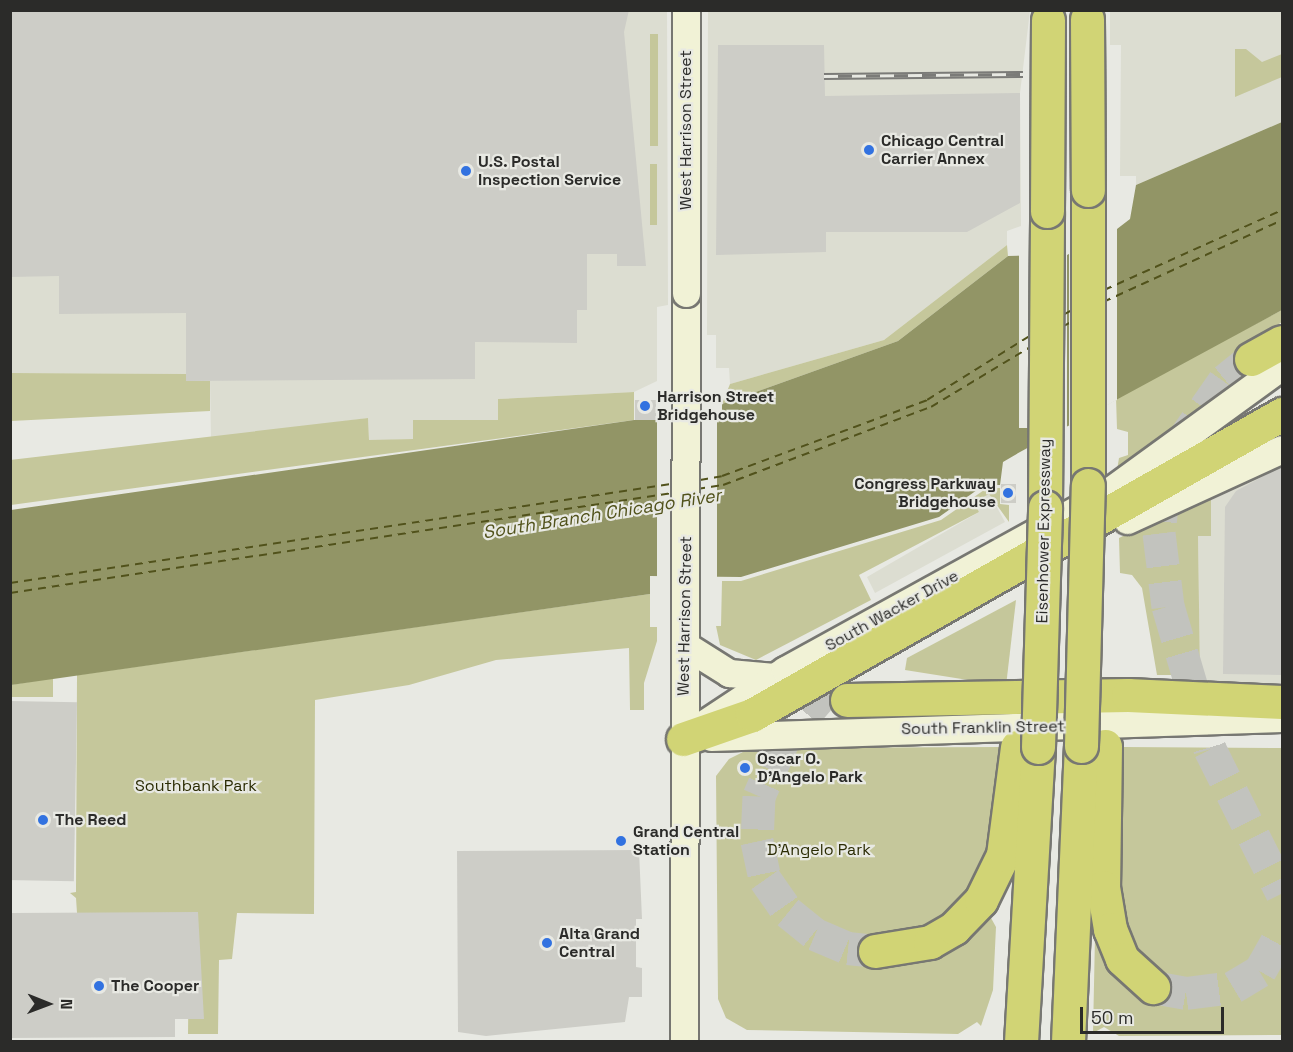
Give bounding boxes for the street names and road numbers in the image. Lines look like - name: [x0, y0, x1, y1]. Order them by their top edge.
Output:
- street label: West Harrison Street: [676, 50, 696, 210]
- street label: Eisenhower Expressway: [1033, 439, 1055, 623]
- street label: West Harrison Street: [674, 536, 696, 696]
- street label: South Wacker Drive: [822, 566, 962, 656]
- street label: South Franklin Street: [901, 717, 1065, 739]

